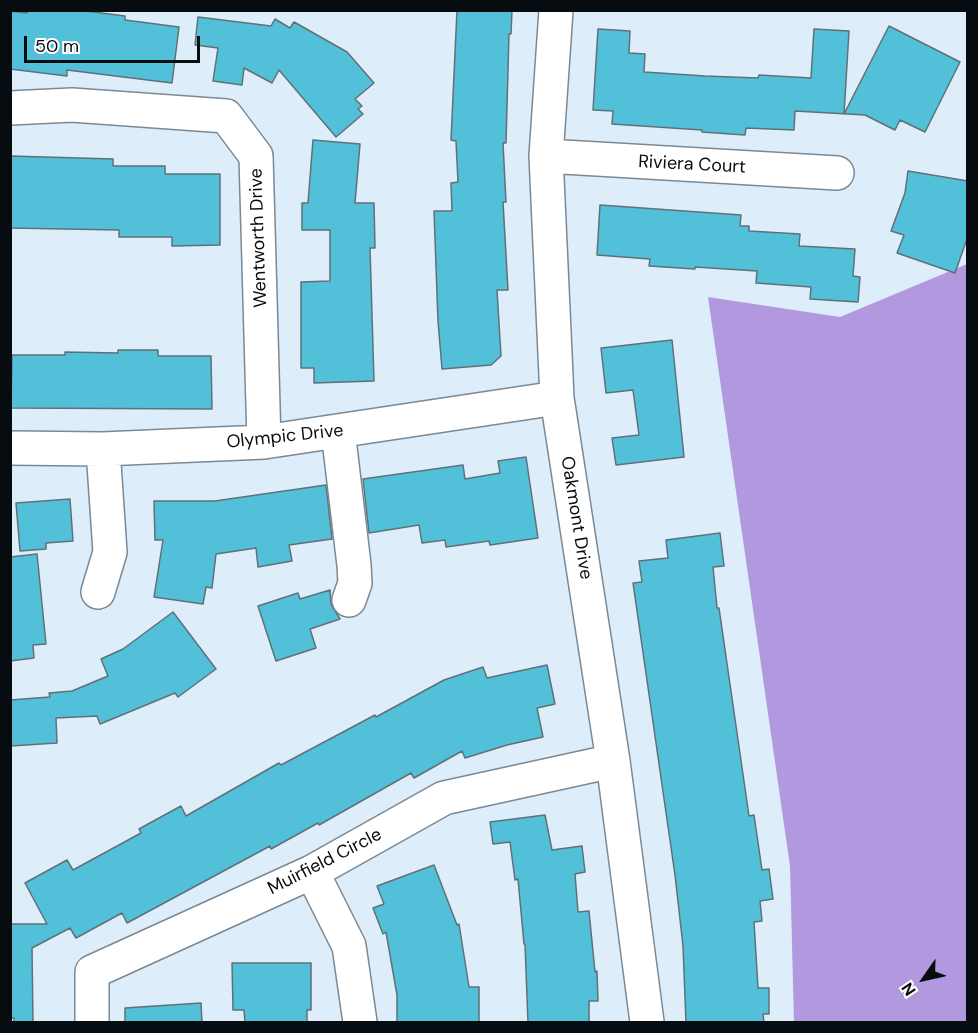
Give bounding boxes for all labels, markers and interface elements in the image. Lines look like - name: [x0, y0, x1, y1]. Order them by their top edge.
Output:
- scale bar: [27, 24, 202, 62]
- text: 50 m: [35, 34, 79, 58]
- street label: Riviera Court: [638, 151, 746, 179]
- street label: Wentworth Drive: [246, 168, 272, 308]
- street label: Olympic Drive: [226, 420, 344, 454]
- street label: Oakmont Drive: [556, 455, 596, 581]
- street label: Muirfield Circle: [264, 824, 386, 900]
- north arrow: [894, 949, 954, 1009]
- text: N: [897, 979, 921, 1000]

